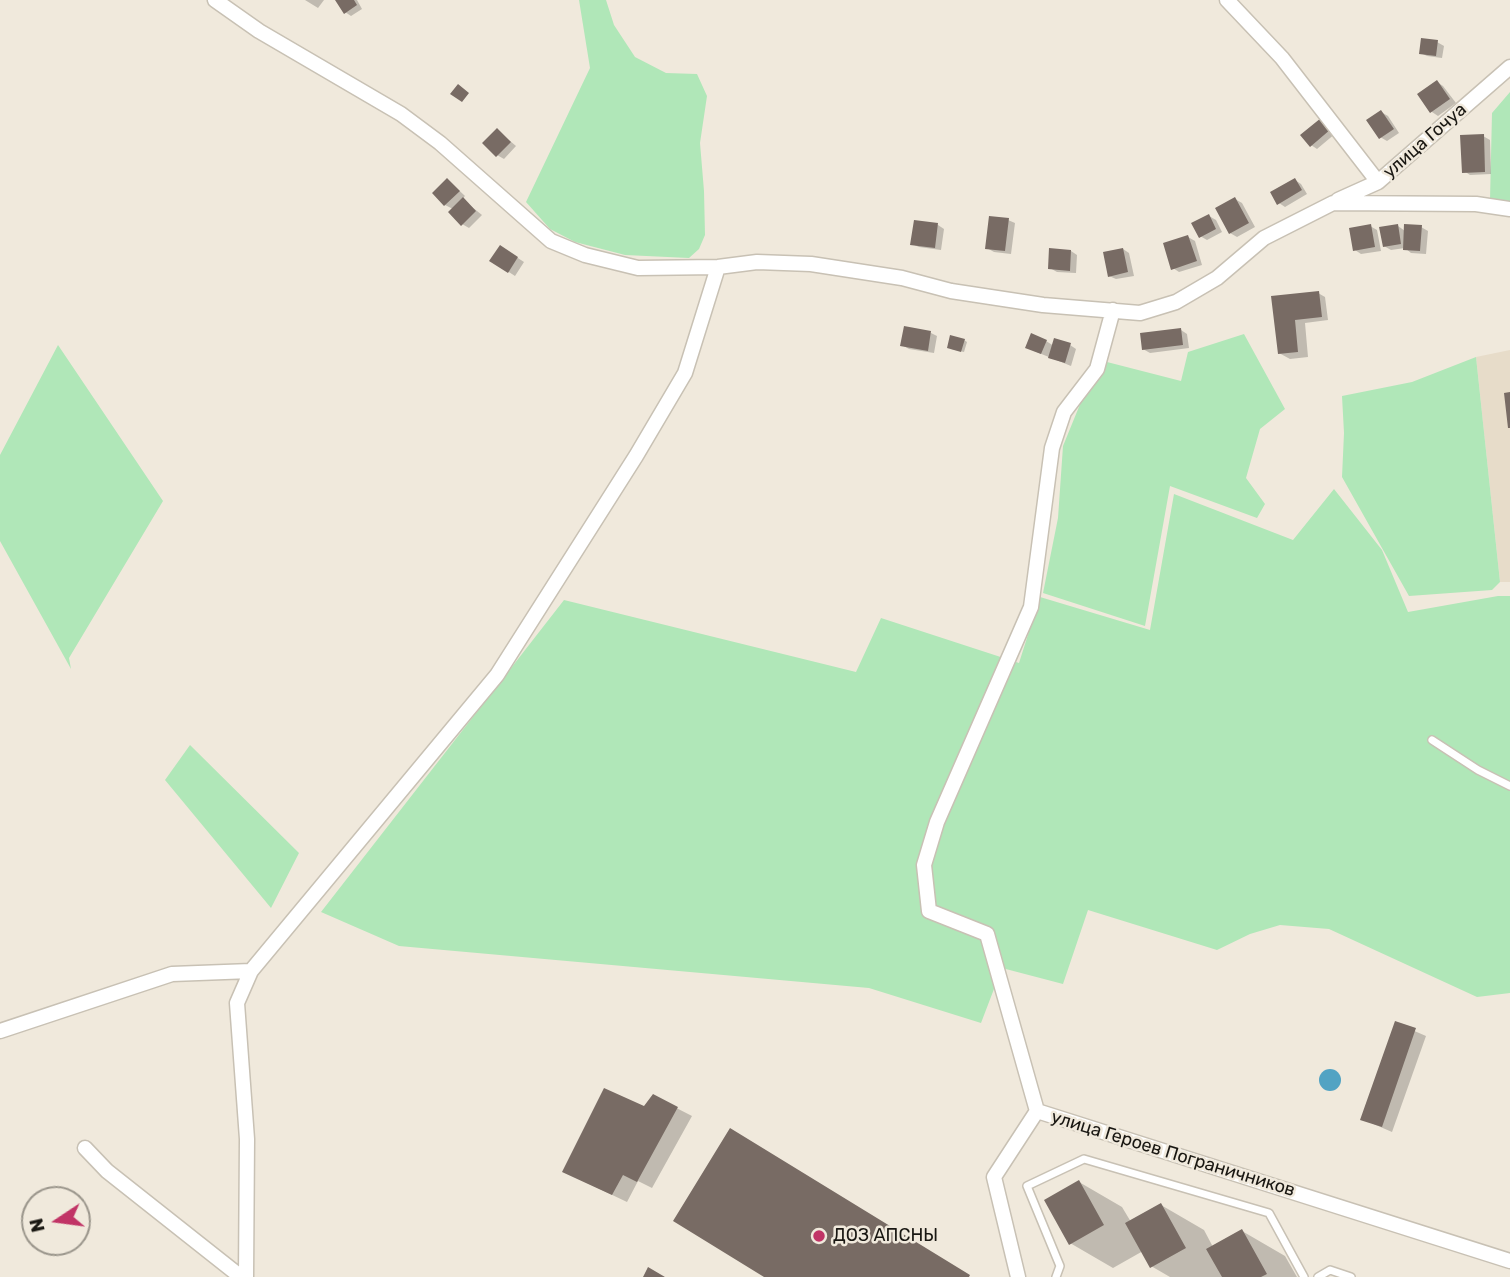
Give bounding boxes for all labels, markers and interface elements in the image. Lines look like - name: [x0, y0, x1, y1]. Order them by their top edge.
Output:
- street label: улица Гочуа: [1379, 99, 1471, 183]
- street label: улица Героев Пограничников: [1048, 1107, 1298, 1201]
- north arrow: [21, 1186, 91, 1256]
- text: N: [24, 1216, 50, 1235]
- place label: ДОЗ АПСНЫ: [833, 1225, 938, 1247]
- marker: ДОЗ АПСНЫ: [811, 1228, 827, 1244]

